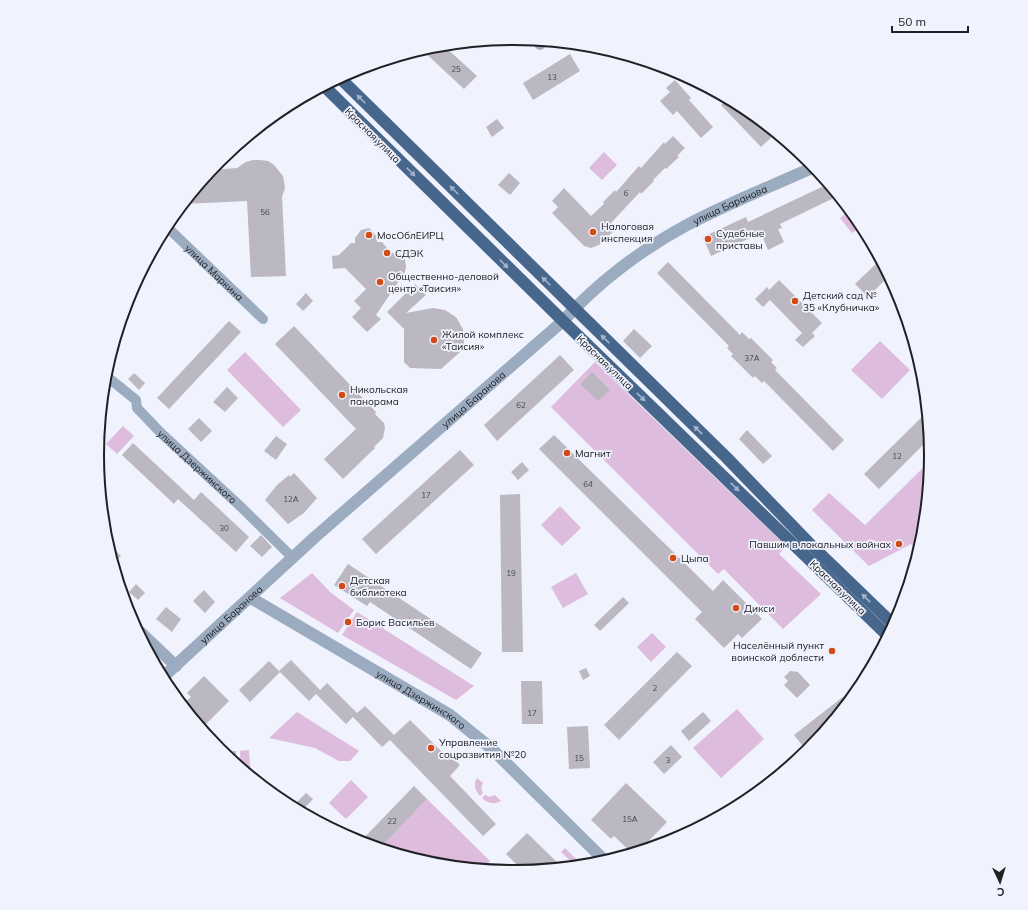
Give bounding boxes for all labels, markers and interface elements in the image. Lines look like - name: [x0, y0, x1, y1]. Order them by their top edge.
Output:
- scale bar: [892, 8, 968, 34]
- text: 50 m: [898, 14, 926, 29]
- house number: 25: [451, 64, 461, 74]
- house number: 13: [547, 72, 557, 82]
- one-way arrow: [356, 94, 366, 104]
- street label: Красная улица: [342, 105, 403, 166]
- one-way arrow: [406, 168, 416, 177]
- street label: улица Баранова: [691, 182, 769, 228]
- one-way arrow: [449, 185, 459, 195]
- house number: 6: [624, 188, 629, 198]
- house number: 56: [260, 207, 270, 217]
- place label: Налоговая инспекция: [601, 220, 654, 245]
- marker: Налоговая инспекция: [588, 227, 598, 237]
- place label: Судебные приставы: [716, 227, 765, 252]
- place label: МосОблЕИРЦ: [377, 229, 444, 242]
- marker: МосОблЕИРЦ: [364, 230, 374, 240]
- marker: Судебные приставы: [703, 234, 713, 244]
- street label: улица Маркина: [182, 242, 246, 304]
- place label: СДЭК: [395, 247, 424, 260]
- marker: СДЭК: [382, 248, 392, 258]
- one-way arrow: [499, 259, 509, 268]
- place label: Общественно-деловой центр «Таисия»: [388, 270, 499, 295]
- one-way arrow: [541, 276, 551, 286]
- marker: Общественно-деловой центр «Таисия»: [375, 277, 385, 287]
- place label: Детский сад № 35 «Клубничка»: [803, 289, 880, 314]
- marker: Детский сад № 35 «Клубничка»: [790, 296, 800, 306]
- place label: Жилой комплекс «Таисия»: [442, 328, 524, 353]
- street label: Красная улица: [574, 332, 635, 392]
- one-way arrow: [600, 334, 610, 344]
- marker: Жилой комплекс «Таисия»: [429, 335, 439, 345]
- house number: 37А: [744, 353, 760, 363]
- street label: улица Баранова: [439, 368, 508, 431]
- place label: Никольская панорама: [350, 383, 408, 408]
- marker: Никольская панорама: [337, 390, 347, 400]
- one-way arrow: [636, 392, 646, 402]
- house number: 62: [516, 400, 526, 410]
- one-way arrow: [693, 425, 703, 435]
- street label: улица Дзержинского: [155, 427, 239, 507]
- place label: Магнит: [575, 447, 611, 460]
- marker: Магнит: [562, 448, 572, 458]
- house number: 12: [892, 451, 902, 461]
- house number: 64: [583, 479, 593, 489]
- one-way arrow: [730, 483, 740, 492]
- house number: 17: [421, 490, 431, 500]
- house number: 12А: [283, 494, 299, 504]
- house number: 30: [219, 523, 229, 533]
- place label: Павшим в локальных войнах: [749, 538, 892, 551]
- marker: Павшим в локальных войнах: [894, 539, 904, 549]
- place label: Цыпа: [681, 552, 709, 565]
- marker: Цыпа: [668, 553, 678, 563]
- street label: Красная улица: [807, 557, 868, 617]
- house number: 19: [506, 568, 516, 578]
- place label: Детская библиотека: [350, 574, 407, 599]
- marker: Детская библиотека: [337, 581, 347, 591]
- street label: улица Баранова: [197, 583, 265, 647]
- one-way arrow: [861, 593, 871, 603]
- place label: Дикси: [744, 602, 774, 615]
- marker: Дикси: [731, 603, 741, 613]
- place label: Борис Васильев: [356, 616, 435, 629]
- marker: Борис Васильев: [343, 617, 353, 627]
- place label: Населённый пункт воинской доблести: [731, 639, 824, 664]
- marker: Населённый пункт воинской доблести: [827, 646, 837, 656]
- street label: улица Дзержинского: [374, 667, 468, 732]
- house number: 2: [653, 683, 658, 693]
- house number: 17: [527, 708, 537, 718]
- place label: Управление соцразвития №20: [438, 736, 526, 761]
- marker: Управление соцразвития №20: [426, 743, 436, 753]
- house number: 15: [574, 753, 584, 763]
- house number: 3: [666, 755, 671, 765]
- house number: 15А: [622, 814, 638, 824]
- house number: 22: [387, 816, 397, 826]
- north arrow: [980, 862, 1020, 902]
- text: С: [996, 885, 1005, 899]

